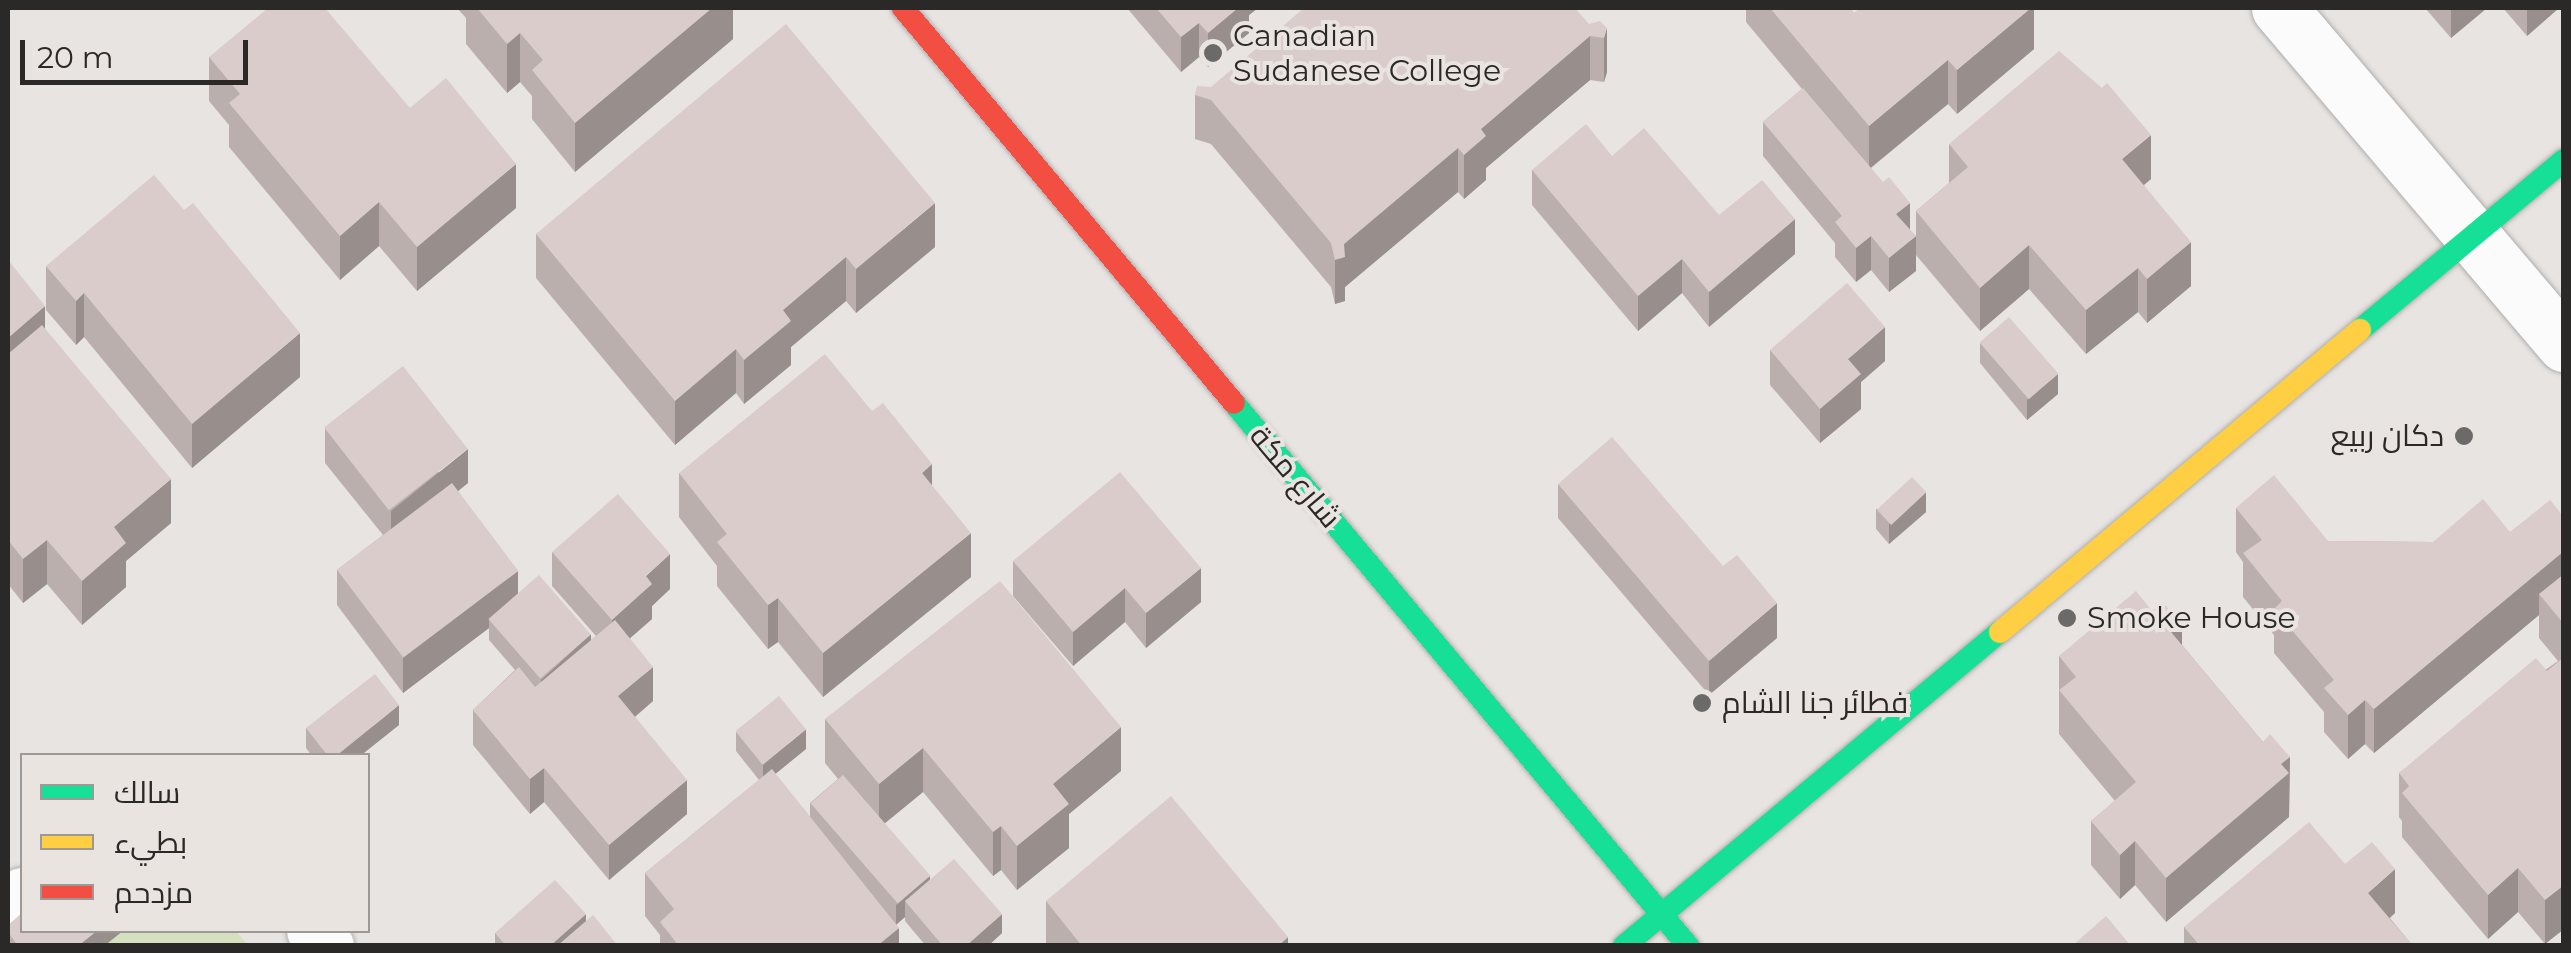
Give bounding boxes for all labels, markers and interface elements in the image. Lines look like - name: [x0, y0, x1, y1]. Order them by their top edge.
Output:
- place label: Canadian Sudanese College: [1233, 18, 1501, 88]
- scale bar: [25, 20, 252, 82]
- text: 20 m: [37, 39, 114, 76]
- marker: Canadian Sudanese College: [1202, 42, 1224, 64]
- place label: دكان ربيع: [2330, 418, 2444, 454]
- street label: شارع مكة: [1242, 419, 1348, 535]
- marker: دكان ربيع: [2453, 425, 2475, 447]
- place label: Smoke House: [2087, 600, 2295, 636]
- marker: Smoke House: [2056, 607, 2078, 629]
- place label: فطائر جنا الشام: [1722, 685, 1908, 721]
- marker: فطائر جنا الشام: [1691, 692, 1713, 714]
- legend: [20, 753, 370, 933]
- text: سالك: [114, 774, 180, 811]
- text: بطيء: [114, 824, 187, 861]
- text: مزدحم: [114, 874, 193, 911]

